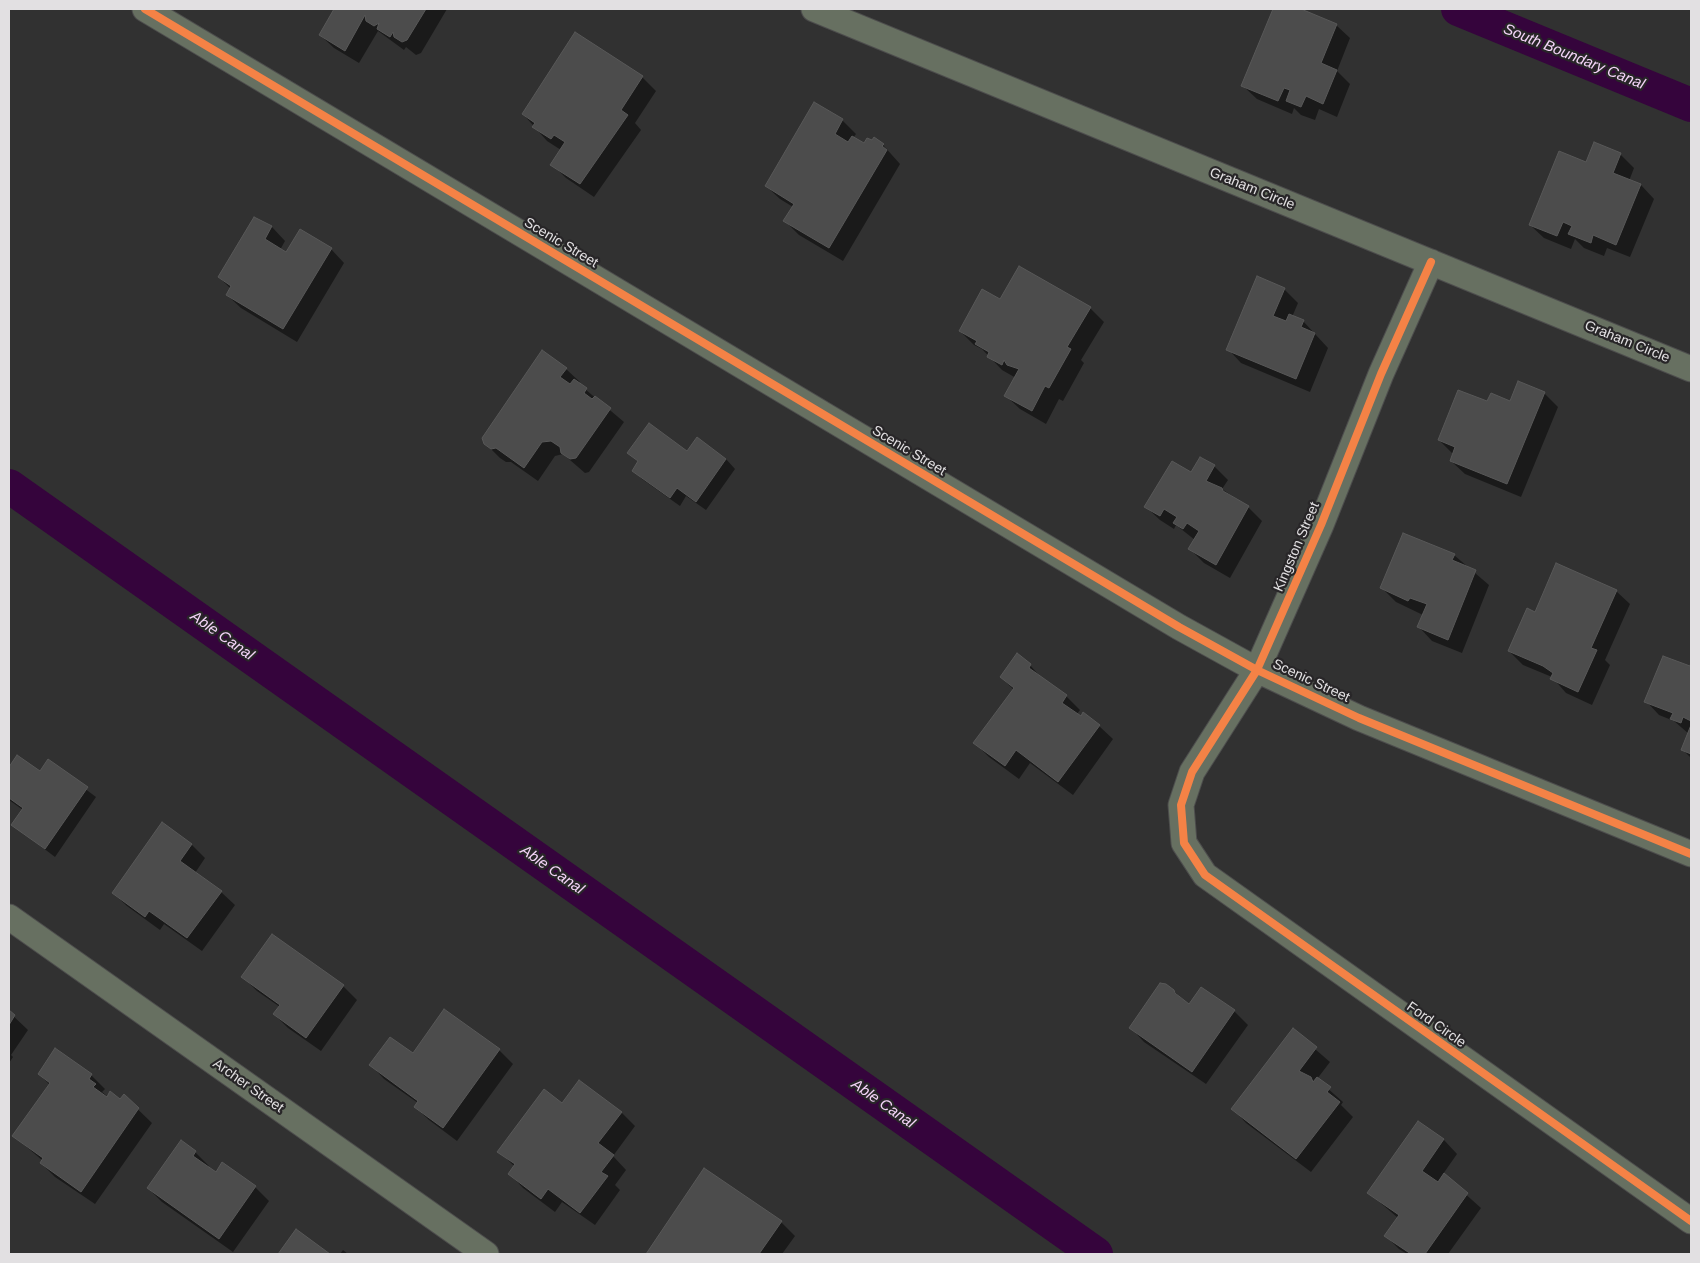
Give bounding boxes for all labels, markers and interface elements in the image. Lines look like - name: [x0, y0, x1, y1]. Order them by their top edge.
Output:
- water label: South Boundary Canal: [1501, 20, 1647, 94]
- street label: Graham Circle: [1207, 164, 1297, 214]
- street label: Scenic Street: [521, 214, 601, 272]
- street label: Graham Circle: [1582, 317, 1672, 367]
- street label: Scenic Street: [869, 422, 949, 480]
- street label: Kingston Street: [1271, 500, 1323, 594]
- water label: Able Canal: [187, 608, 257, 664]
- street label: Scenic Street: [1270, 656, 1352, 706]
- water label: Able Canal: [517, 842, 587, 898]
- street label: Ford Circle: [1403, 998, 1469, 1052]
- street label: Archer Street: [209, 1055, 287, 1117]
- water label: Able Canal: [848, 1076, 918, 1132]

